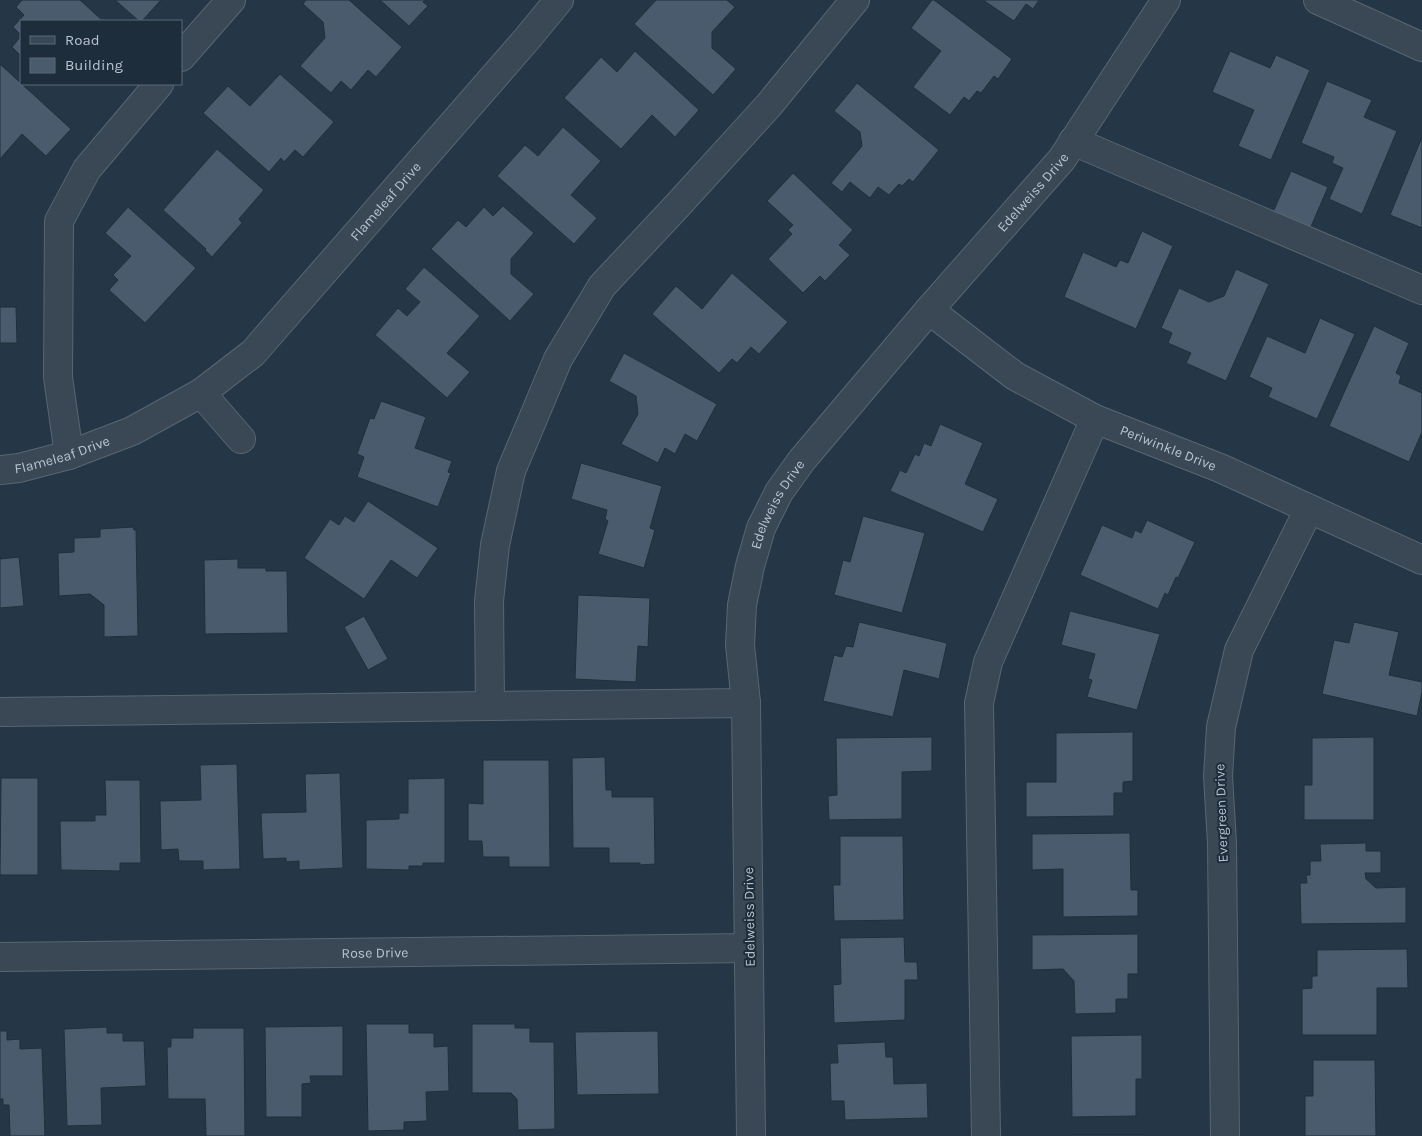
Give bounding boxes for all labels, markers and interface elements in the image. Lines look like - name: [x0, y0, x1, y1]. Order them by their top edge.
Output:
- legend: [20, 20, 182, 85]
- text: Road: [65, 31, 100, 49]
- text: Building: [65, 56, 123, 74]
- street label: Edelweiss Drive: [994, 150, 1073, 235]
- street label: Flameleaf Drive: [347, 159, 425, 244]
- street label: Periwinkle Drive: [1118, 422, 1219, 475]
- street label: Flameleaf Drive: [14, 432, 112, 477]
- street label: Edelweiss Drive: [747, 457, 808, 551]
- street label: Evergreen Drive: [1211, 763, 1232, 863]
- street label: Edelweiss Drive: [740, 867, 759, 967]
- street label: Rose Drive: [341, 944, 409, 962]

